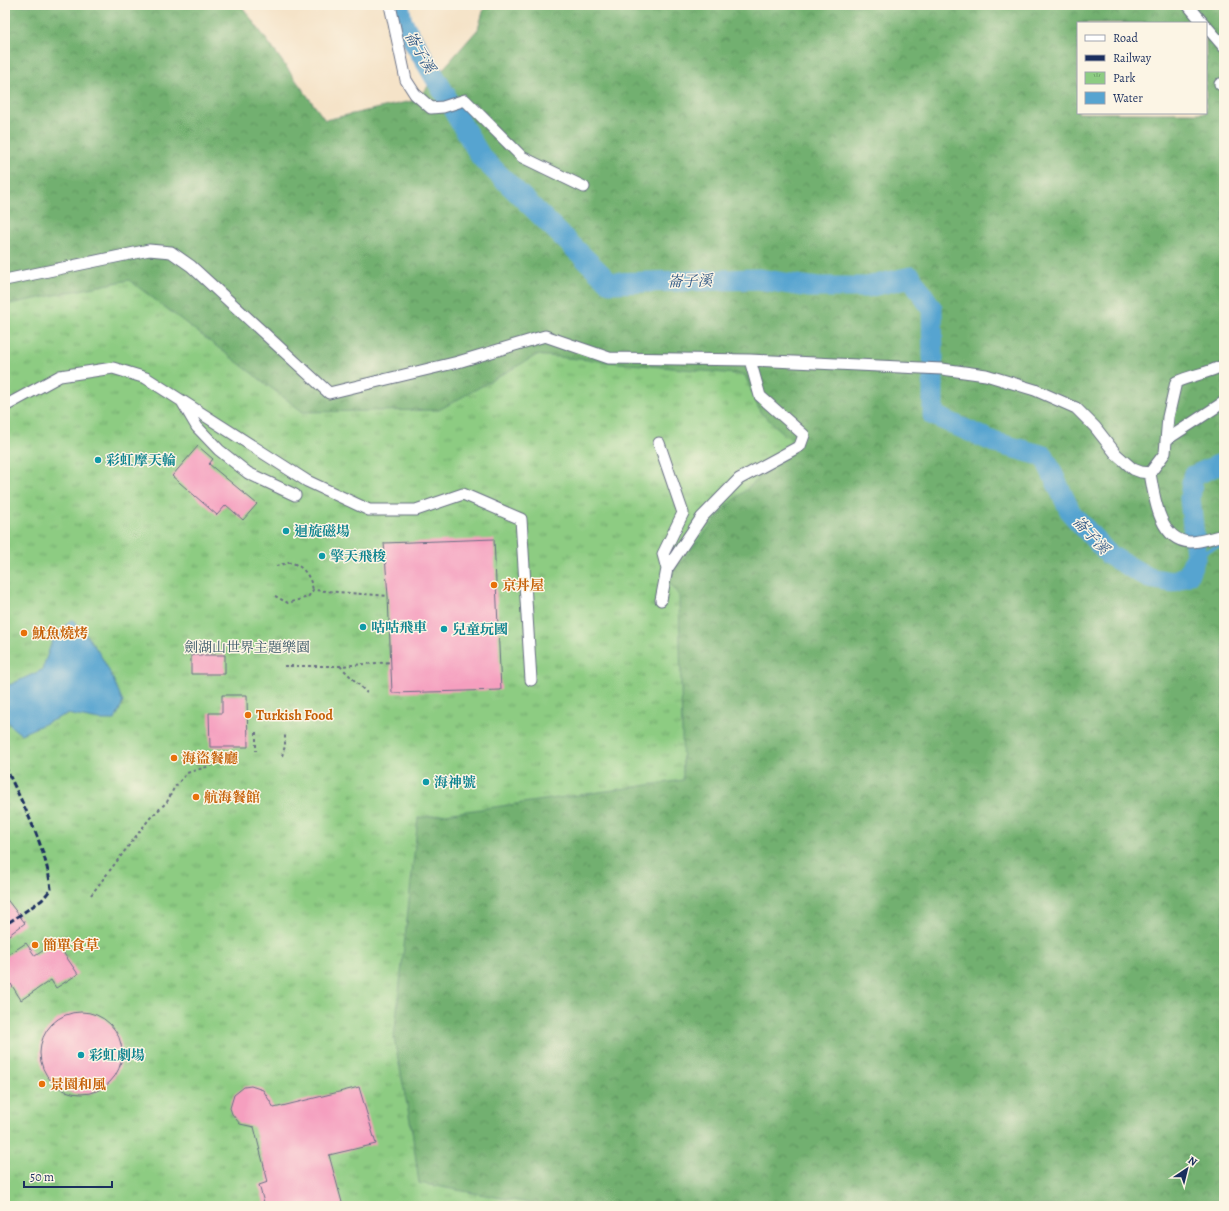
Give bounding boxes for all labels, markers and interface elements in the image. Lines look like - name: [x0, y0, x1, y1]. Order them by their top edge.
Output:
- legend: [1077, 22, 1207, 114]
- water label: 崙子溪: [400, 28, 441, 78]
- text: Road: [1113, 30, 1139, 46]
- text: Railway: [1113, 50, 1152, 66]
- text: Park: [1113, 70, 1136, 86]
- text: Water: [1112, 90, 1143, 106]
- water label: 崙子溪: [667, 271, 715, 291]
- place label: 彩虹摩天輪: [106, 451, 176, 470]
- marker: 彩虹摩天輪: [93, 455, 103, 465]
- water label: 崙子溪: [1068, 512, 1115, 560]
- place label: 迴旋磁場: [294, 522, 350, 541]
- marker: 迴旋磁場: [281, 526, 291, 536]
- place label: 擎天飛梭: [330, 547, 386, 566]
- marker: 擎天飛梭: [317, 551, 327, 561]
- place label: 京丼屋: [502, 576, 544, 595]
- marker: 京丼屋: [489, 580, 499, 590]
- place label: 咕咕飛車: [371, 618, 427, 637]
- place label: 兒童玩國: [452, 620, 508, 639]
- marker: 咕咕飛車: [358, 622, 368, 632]
- place label: 魷魚燒烤: [32, 624, 88, 643]
- marker: 兒童玩國: [439, 624, 449, 634]
- marker: 魷魚燒烤: [19, 628, 29, 638]
- park label: 劍湖山世界主題樂園: [184, 638, 310, 657]
- place label: Turkish Food: [256, 706, 333, 725]
- marker: Turkish Food: [243, 710, 253, 720]
- place label: 海盜餐廳: [182, 749, 238, 768]
- marker: 海盜餐廳: [169, 753, 179, 763]
- place label: 海神號: [434, 773, 476, 792]
- marker: 海神號: [421, 777, 431, 787]
- place label: 航海餐館: [204, 788, 260, 807]
- marker: 航海餐館: [191, 792, 201, 802]
- place label: 簡單食草: [43, 936, 99, 955]
- marker: 簡單食草: [30, 940, 40, 950]
- place label: 彩虹劇場: [89, 1046, 145, 1065]
- marker: 彩虹劇場: [76, 1050, 86, 1060]
- place label: 景園和風: [50, 1075, 106, 1094]
- marker: 景園和風: [37, 1079, 47, 1089]
- north arrow: [1167, 1149, 1207, 1189]
- text: N: [1185, 1153, 1200, 1170]
- scale bar: [24, 1163, 112, 1189]
- text: 50 m: [30, 1169, 54, 1185]

